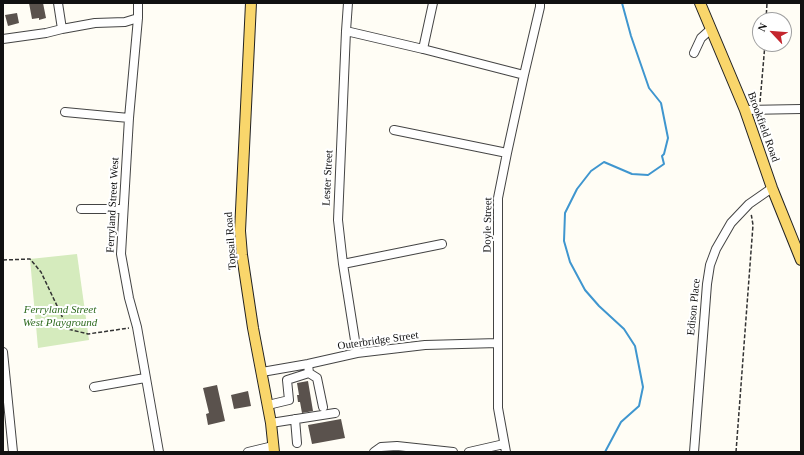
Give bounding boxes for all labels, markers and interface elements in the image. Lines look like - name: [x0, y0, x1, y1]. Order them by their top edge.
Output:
- north arrow: [752, 12, 792, 52]
- text: N: [755, 21, 769, 33]
- street label: Brookfield Road: [744, 90, 782, 164]
- street label: Lester Street: [320, 150, 336, 206]
- street label: Ferryland Street West: [104, 157, 122, 253]
- street label: Doyle Street: [481, 197, 495, 253]
- street label: Topsail Road: [222, 212, 240, 270]
- street label: Edison Place: [684, 278, 704, 336]
- park label: Ferryland Street West Playground: [23, 303, 97, 329]
- street label: Outerbridge Street: [337, 329, 419, 353]

